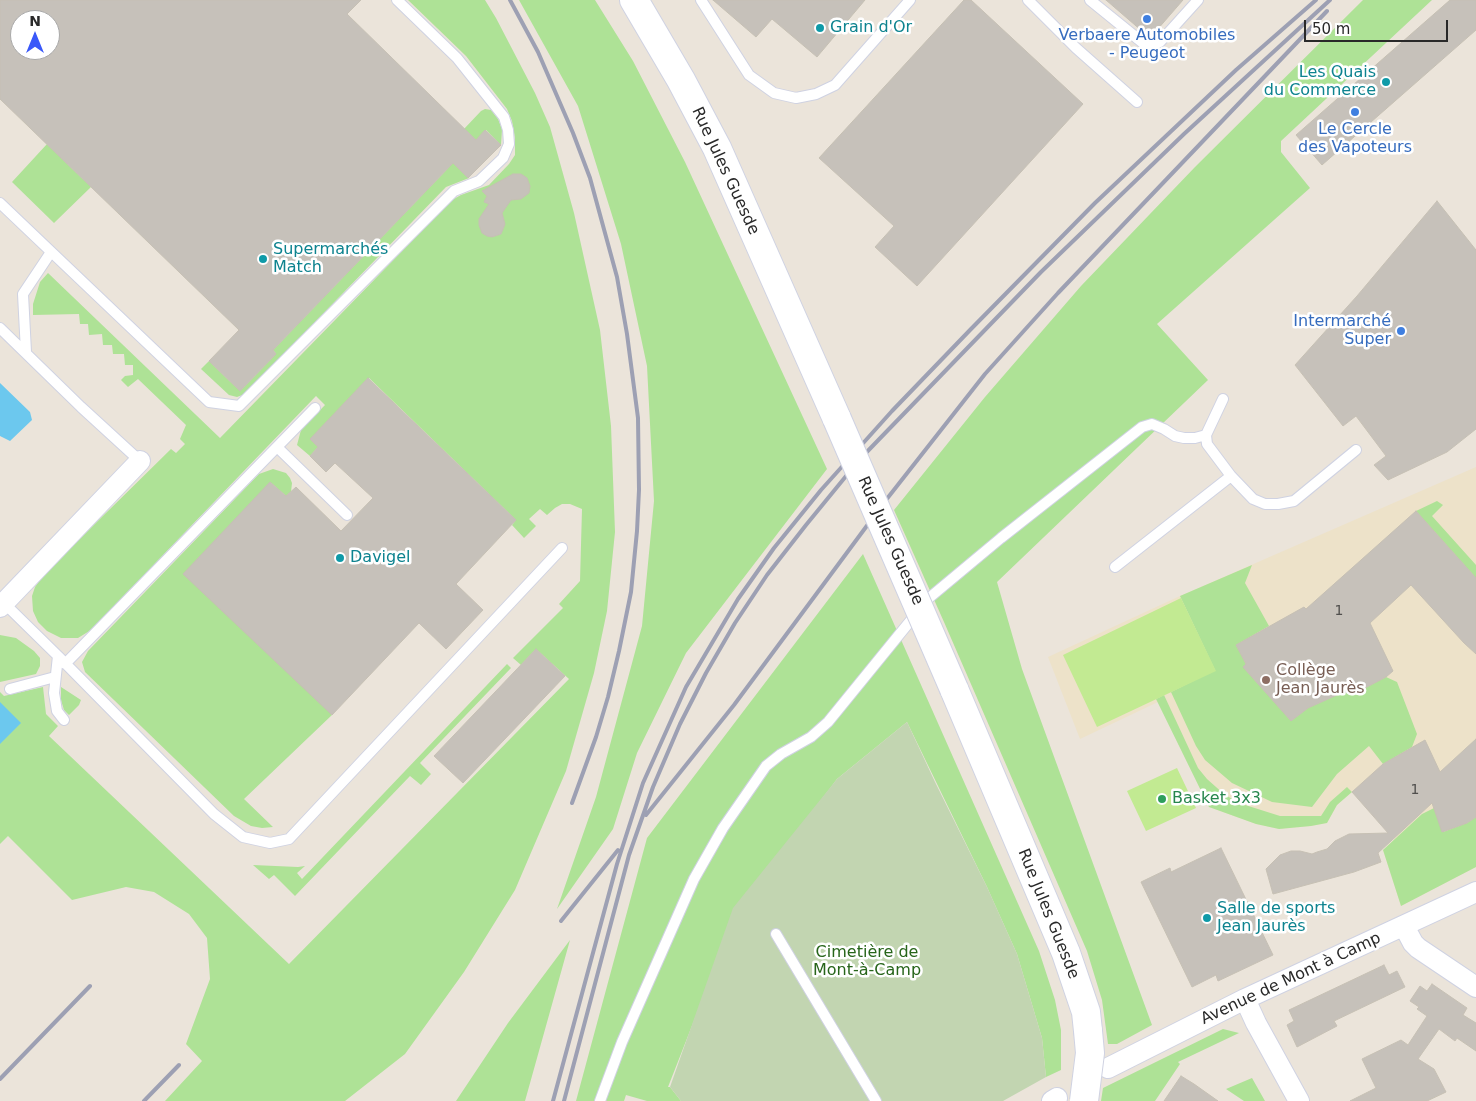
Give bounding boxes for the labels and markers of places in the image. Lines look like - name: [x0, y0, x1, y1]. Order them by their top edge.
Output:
- marker: Verbaere Automobiles - Peugeot: [1141, 13, 1153, 25]
- place label: Grain d'Or: [830, 18, 912, 38]
- marker: Grain d'Or: [814, 22, 826, 34]
- place label: Verbaere Automobiles - Peugeot: [1059, 26, 1235, 64]
- place label: Les Quais du Commerce: [1264, 63, 1376, 101]
- marker: Les Quais du Commerce: [1380, 76, 1392, 88]
- marker: Le Cercle des Vapoteurs: [1349, 106, 1361, 118]
- place label: Le Cercle des Vapoteurs: [1298, 120, 1412, 158]
- place label: Supermarchés Match: [273, 240, 388, 278]
- marker: Supermarchés Match: [257, 253, 269, 265]
- place label: Intermarché Super: [1293, 312, 1391, 350]
- marker: Intermarché Super: [1395, 325, 1407, 337]
- place label: Davigel: [350, 548, 410, 568]
- marker: Davigel: [334, 552, 346, 564]
- place label: Collège Jean Jaurès: [1276, 661, 1365, 699]
- marker: Collège Jean Jaurès: [1260, 674, 1272, 686]
- place label: Basket 3x3: [1172, 789, 1261, 809]
- marker: Basket 3x3: [1156, 793, 1168, 805]
- place label: Salle de sports Jean Jaurès: [1217, 899, 1335, 937]
- marker: Salle de sports Jean Jaurès: [1201, 912, 1213, 924]

